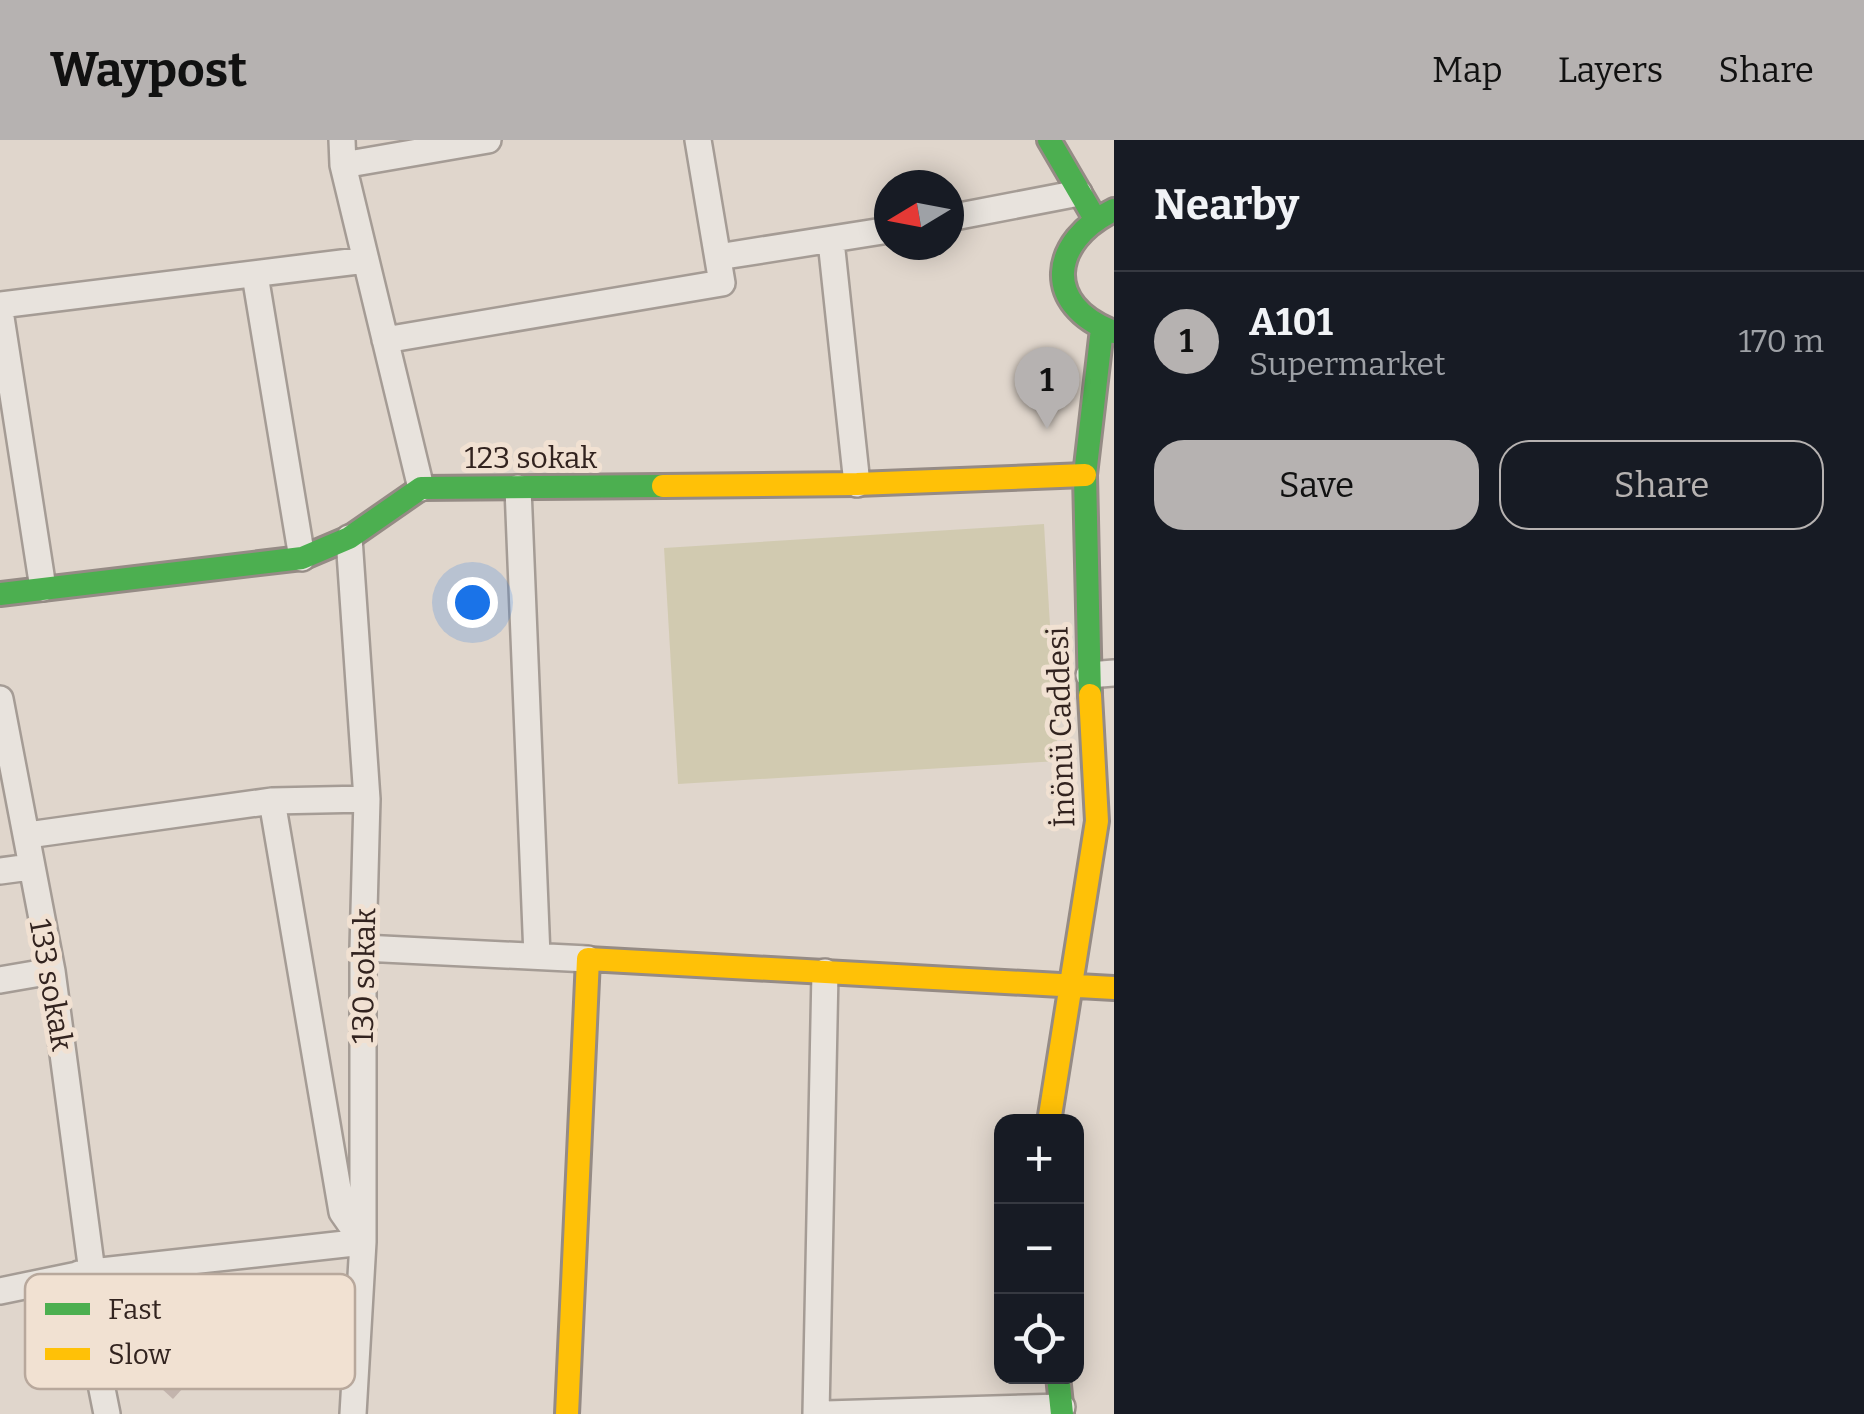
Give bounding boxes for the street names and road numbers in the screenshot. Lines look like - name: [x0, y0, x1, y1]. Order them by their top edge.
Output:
- street label: 123 sokak: [465, 440, 597, 476]
- street label: İnönü Caddesi: [1040, 626, 1082, 828]
- street label: 130 sokak: [345, 908, 383, 1044]
- street label: 133 sokak: [22, 916, 80, 1054]

